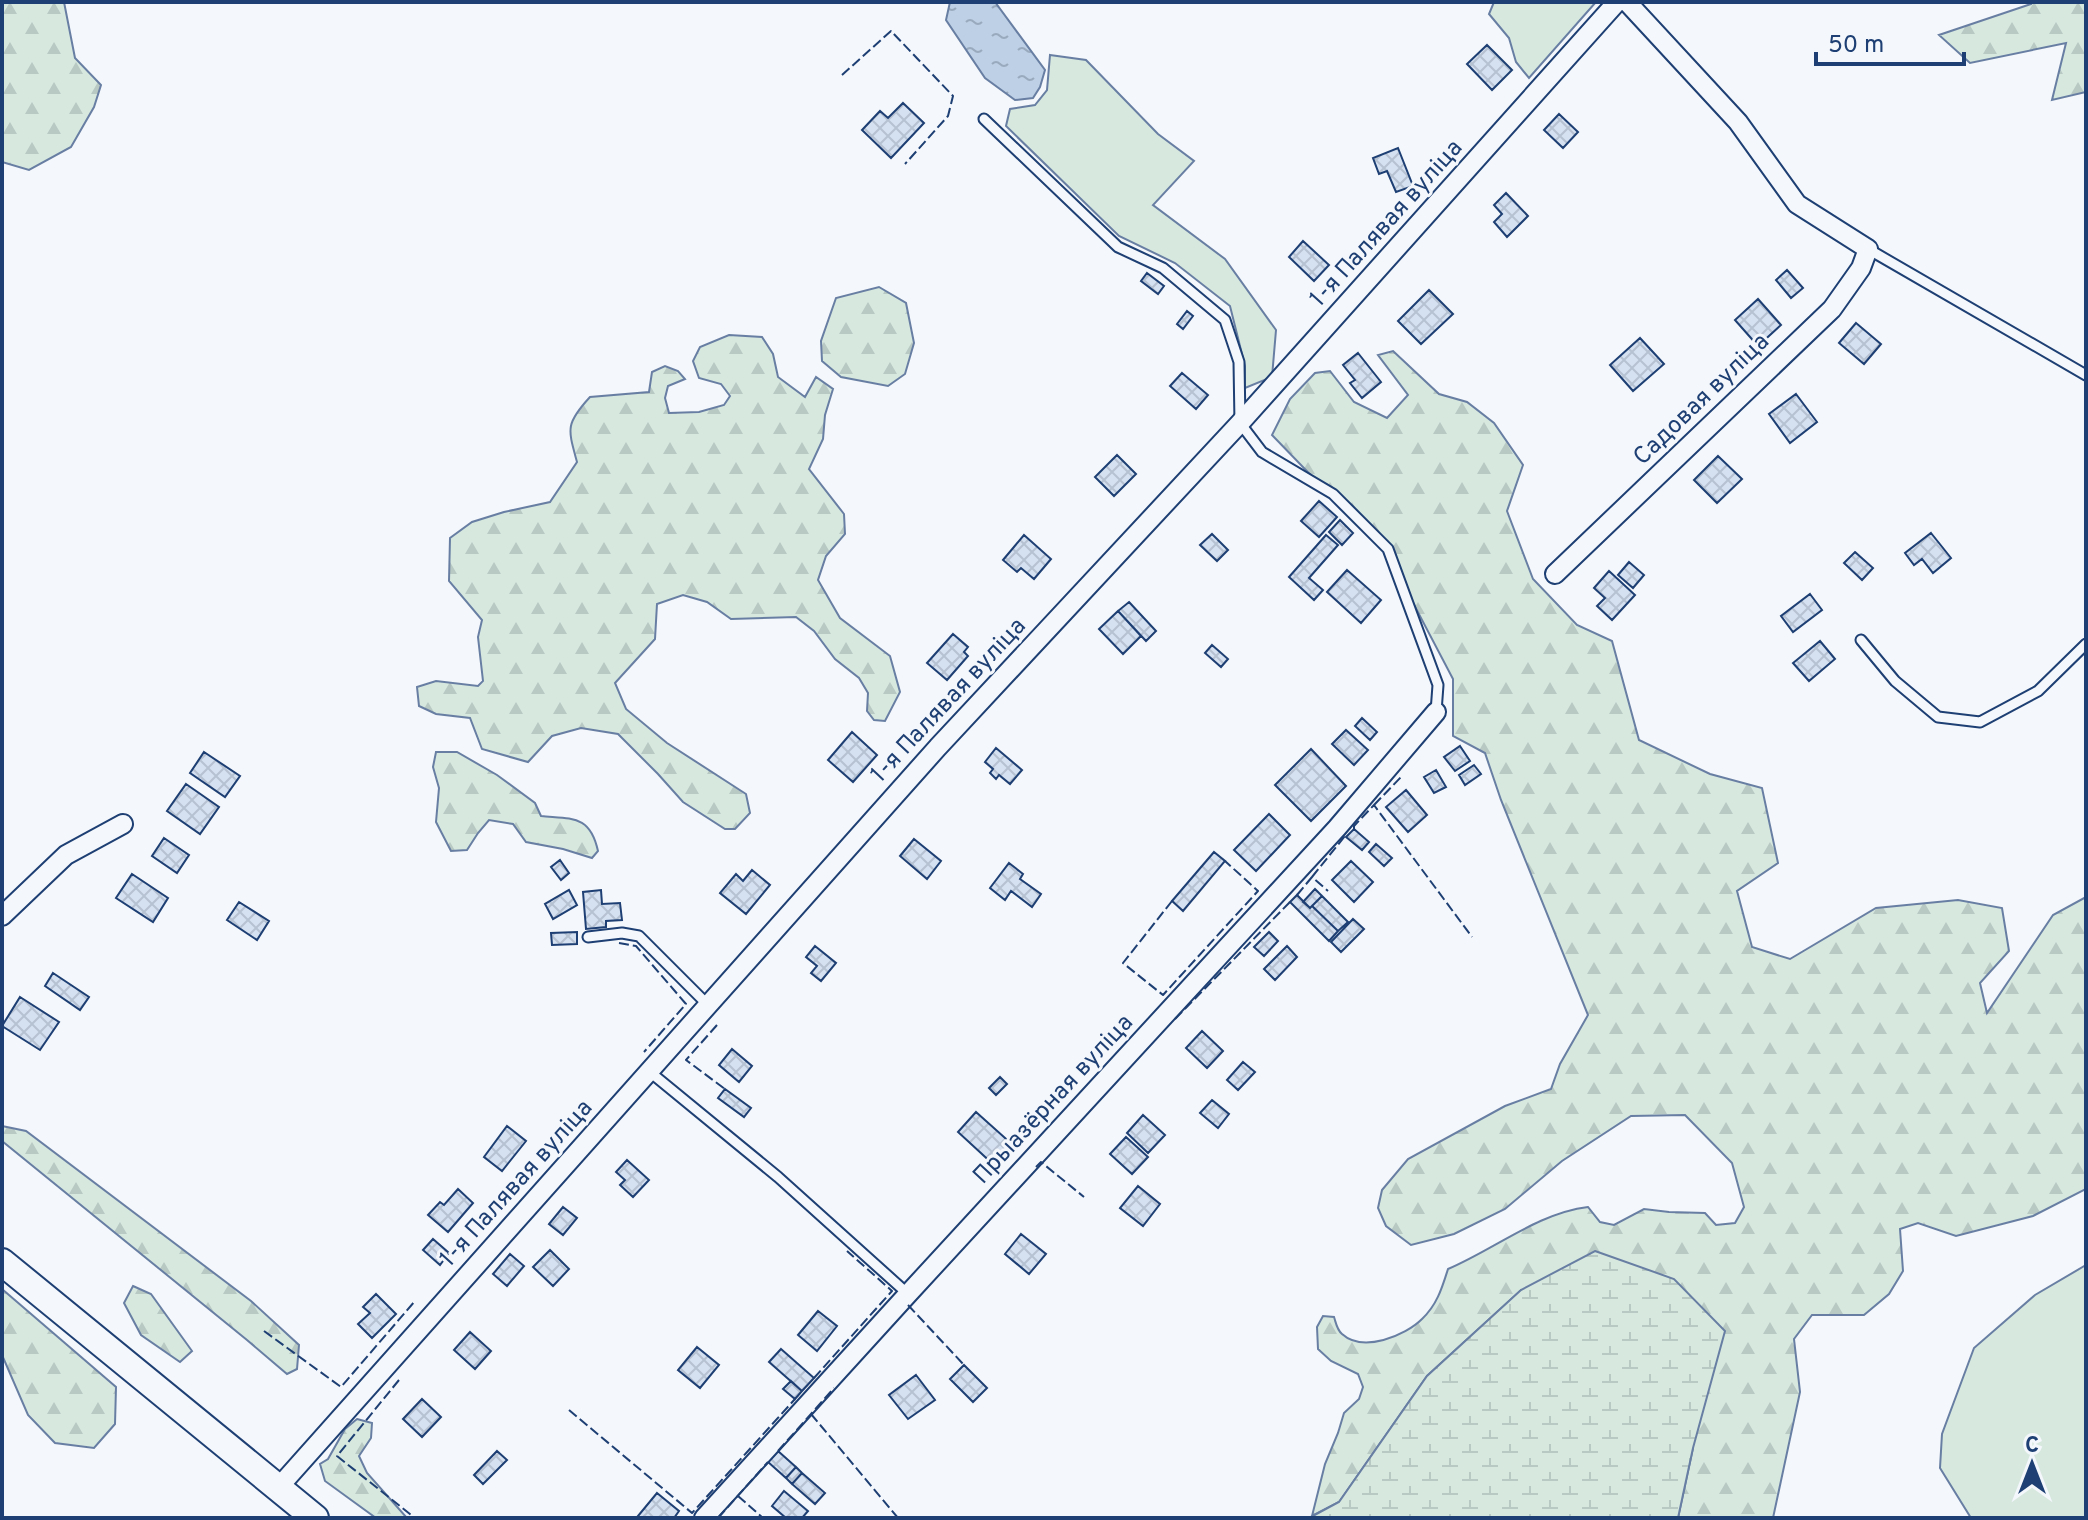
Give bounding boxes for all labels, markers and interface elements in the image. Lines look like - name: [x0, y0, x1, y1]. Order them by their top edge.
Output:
- scale bar: [1816, 16, 1964, 66]
- text: 50 m: [1828, 31, 1884, 61]
- street label: 1-я Палявая вуліца: [1304, 134, 1470, 314]
- street label: Садовая вуліца: [1628, 328, 1776, 472]
- street label: 1-я Палявая вуліца: [865, 612, 1033, 790]
- street label: Прыазёрная вуліца: [967, 1009, 1141, 1191]
- street label: 1-я Палявая вуліца: [434, 1094, 600, 1274]
- north arrow: [1992, 1424, 2072, 1504]
- text: С: [2025, 1433, 2039, 1460]

